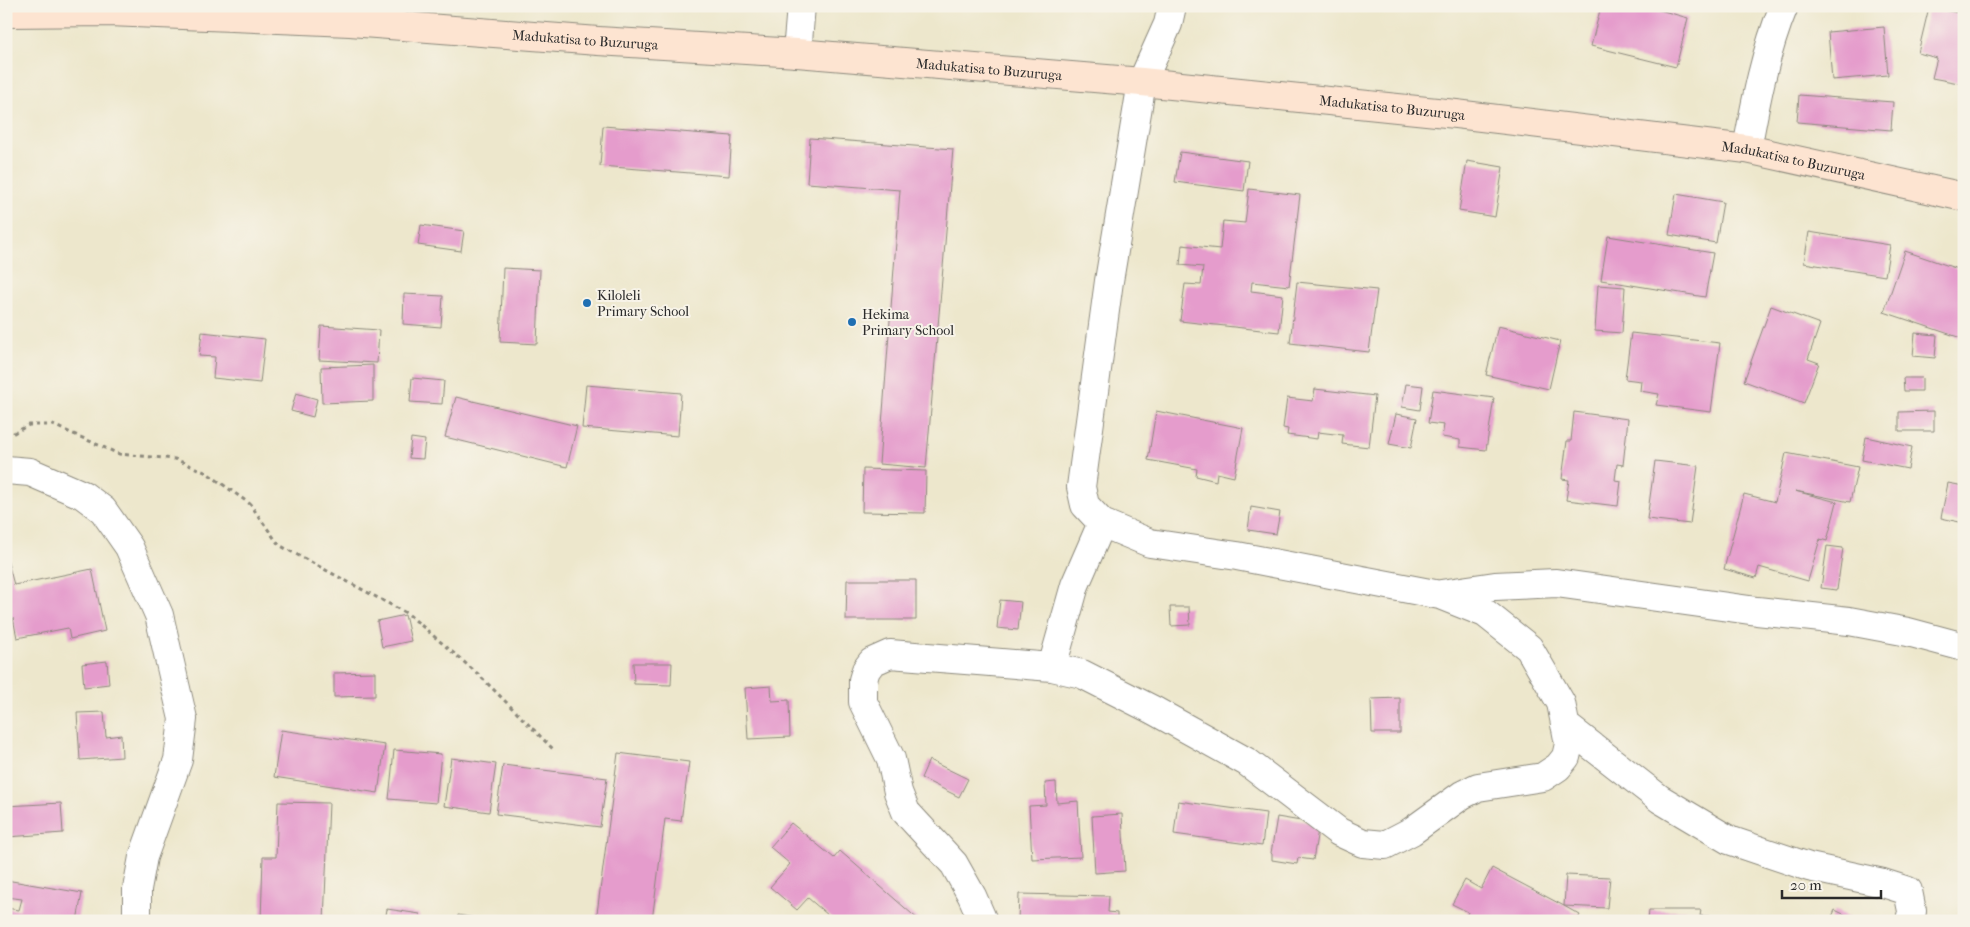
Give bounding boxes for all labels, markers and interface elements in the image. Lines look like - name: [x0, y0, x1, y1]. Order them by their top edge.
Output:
- street label: Madukatisa to Buzuruga: [511, 26, 659, 54]
- street label: Madukatisa to Buzuruga: [915, 55, 1063, 84]
- street label: Madukatisa to Buzuruga: [1318, 92, 1467, 124]
- street label: Madukatisa to Buzuruga: [1721, 138, 1867, 184]
- place label: Kiloleli Primary School: [597, 287, 689, 320]
- marker: Kiloleli Primary School: [581, 297, 593, 309]
- place label: Hekima Primary School: [862, 306, 954, 339]
- marker: Hekima Primary School: [846, 316, 858, 328]
- scale bar: [1782, 867, 1881, 899]
- text: 20 m: [1790, 876, 1822, 894]

